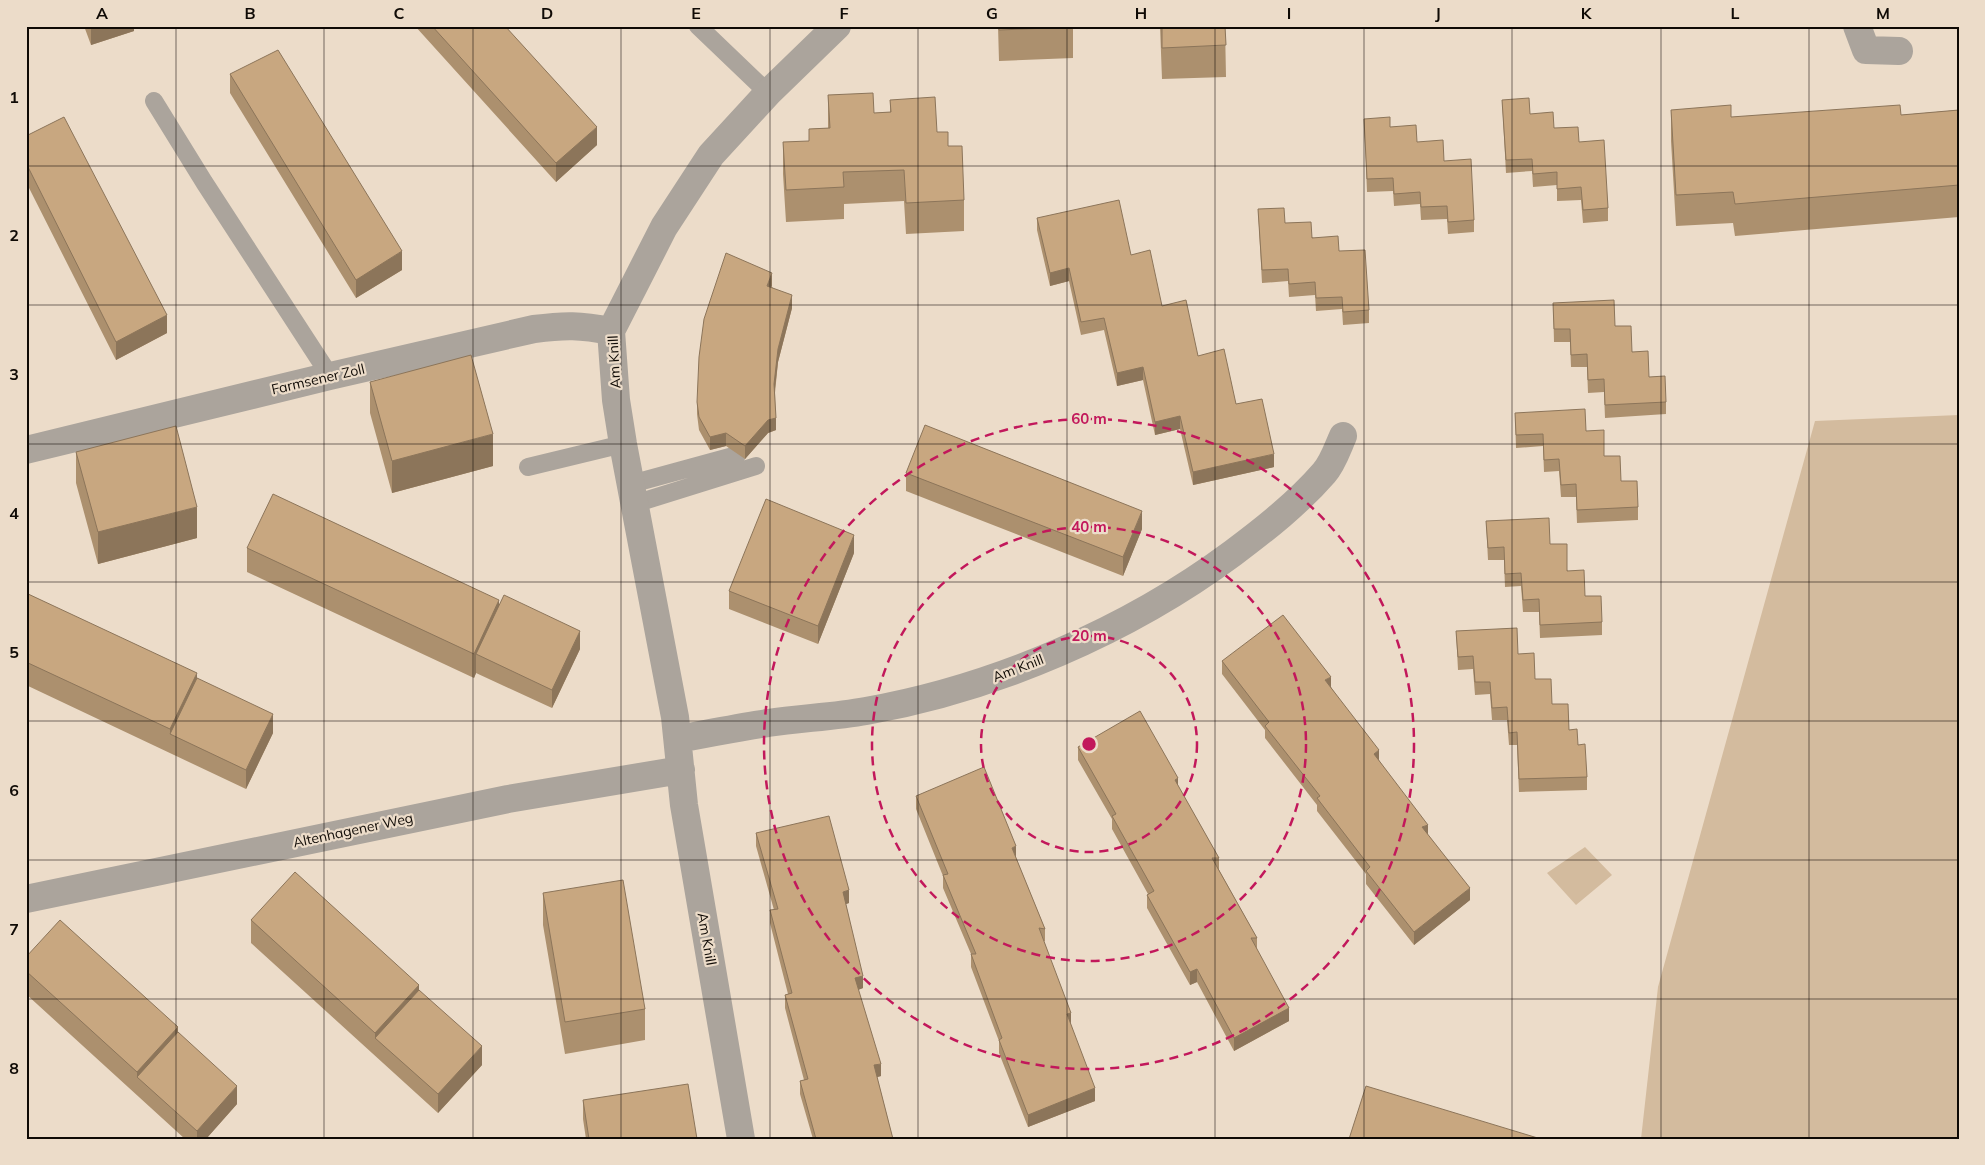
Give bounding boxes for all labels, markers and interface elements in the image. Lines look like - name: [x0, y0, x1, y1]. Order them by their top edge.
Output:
- text: A: [96, 3, 108, 23]
- text: B: [244, 3, 256, 23]
- text: C: [394, 3, 405, 23]
- text: D: [541, 3, 553, 23]
- text: E: [691, 3, 701, 23]
- text: F: [839, 3, 849, 23]
- text: G: [986, 3, 998, 23]
- text: H: [1135, 3, 1147, 23]
- text: I: [1287, 3, 1291, 23]
- text: J: [1435, 3, 1441, 23]
- text: K: [1581, 3, 1593, 23]
- text: L: [1731, 3, 1740, 23]
- text: M: [1876, 3, 1890, 23]
- text: 1: [9, 87, 19, 107]
- text: 2: [9, 225, 19, 245]
- street label: Am Knill: [604, 335, 624, 389]
- street label: Farmsener Zoll: [270, 360, 366, 398]
- text: 3: [9, 364, 19, 384]
- text: 60 m: [1071, 409, 1107, 428]
- text: 4: [9, 503, 19, 523]
- text: 40 m: [1071, 517, 1107, 536]
- text: 20 m: [1071, 626, 1107, 645]
- text: 5: [9, 642, 19, 662]
- street label: Am Knill: [990, 650, 1046, 686]
- centre of rings: [1080, 735, 1098, 753]
- text: 6: [9, 780, 19, 800]
- street label: Altenhagener Weg: [291, 808, 415, 852]
- street label: Am Knill: [694, 911, 720, 967]
- text: 7: [9, 919, 19, 939]
- text: 8: [9, 1058, 19, 1078]

